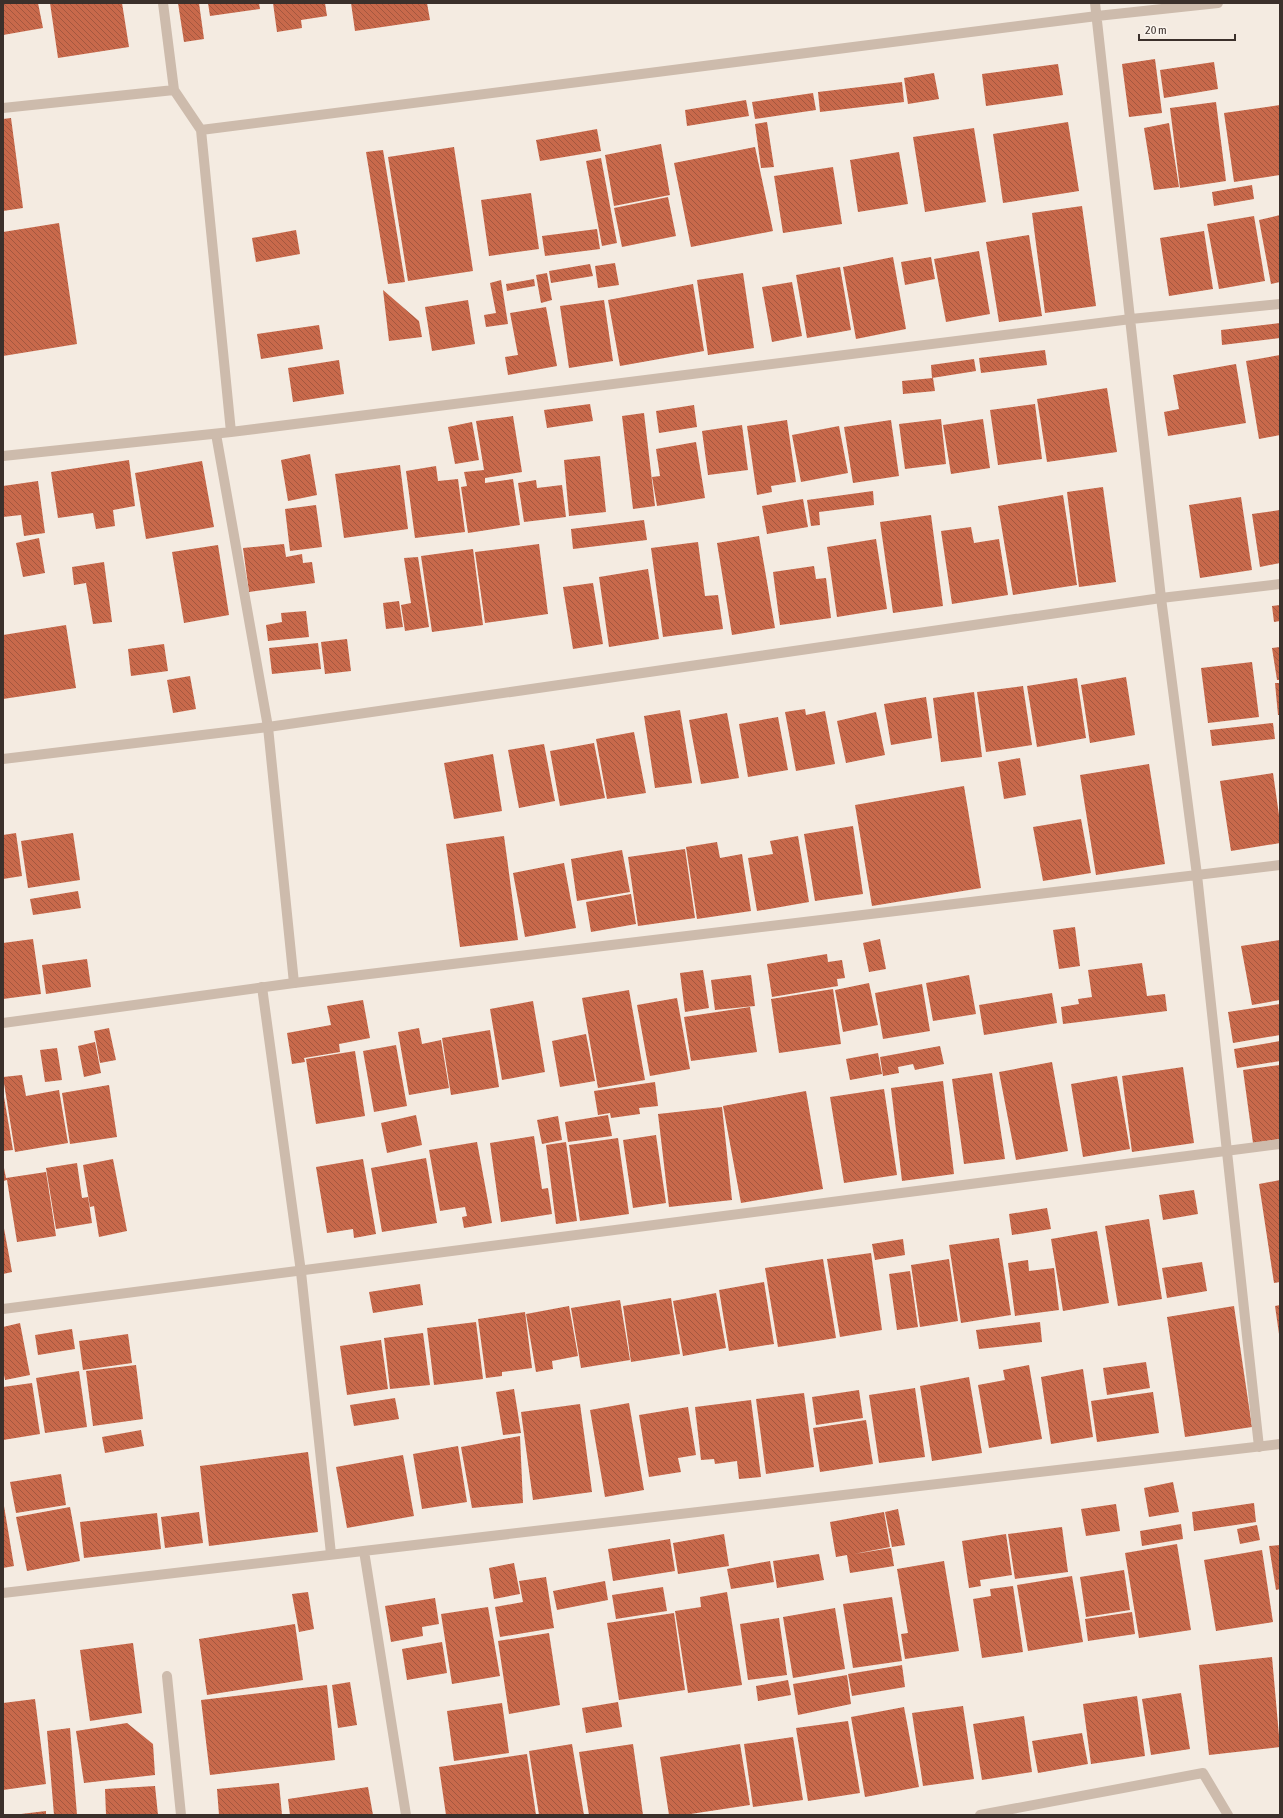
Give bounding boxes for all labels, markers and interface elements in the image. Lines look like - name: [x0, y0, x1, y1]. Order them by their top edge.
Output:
- scale bar: [1139, 16, 1235, 42]
- text: 20 m: [1145, 23, 1167, 37]

